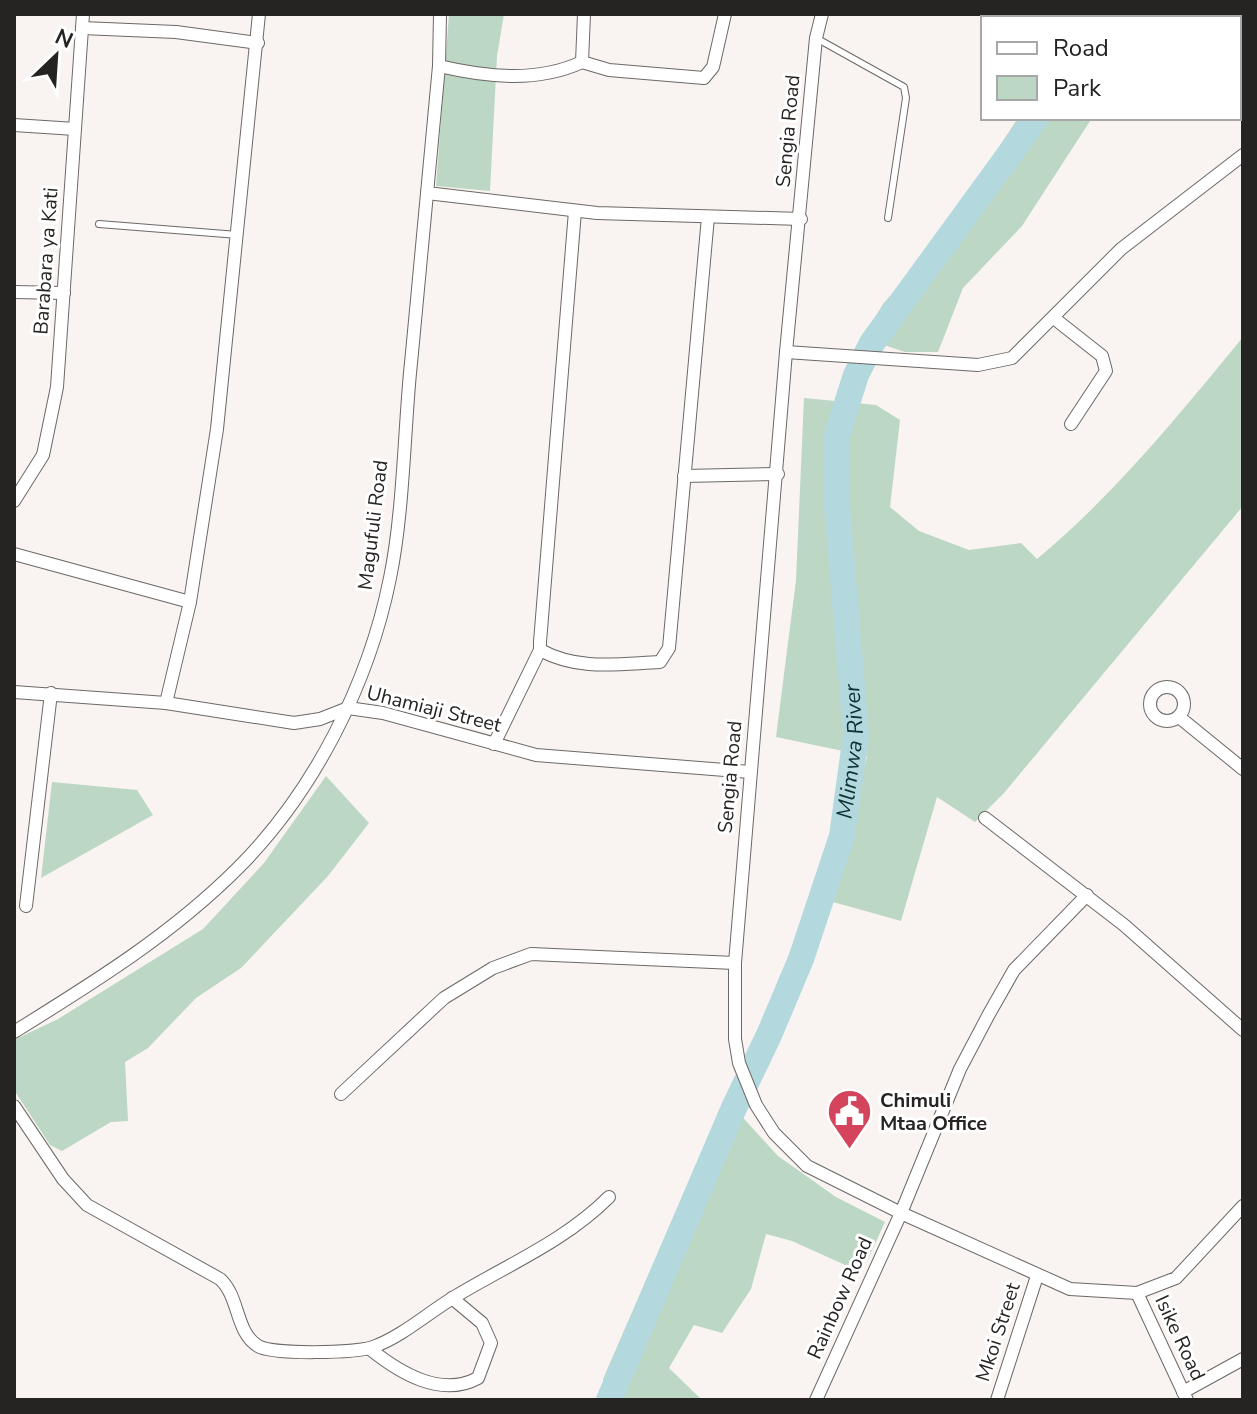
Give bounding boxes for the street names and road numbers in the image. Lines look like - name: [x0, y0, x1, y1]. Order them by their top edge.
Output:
- street label: Sengia Road: [770, 74, 806, 188]
- street label: Barabara ya Kati: [27, 187, 65, 335]
- street label: Magufuli Road: [352, 458, 394, 592]
- street label: Uhamiaji Street: [364, 679, 505, 739]
- street label: Sengia Road: [712, 720, 748, 834]
- street label: Rainbow Road: [801, 1233, 879, 1363]
- street label: Mkoi Street: [969, 1278, 1027, 1385]
- street label: Isike Road: [1148, 1291, 1212, 1385]

